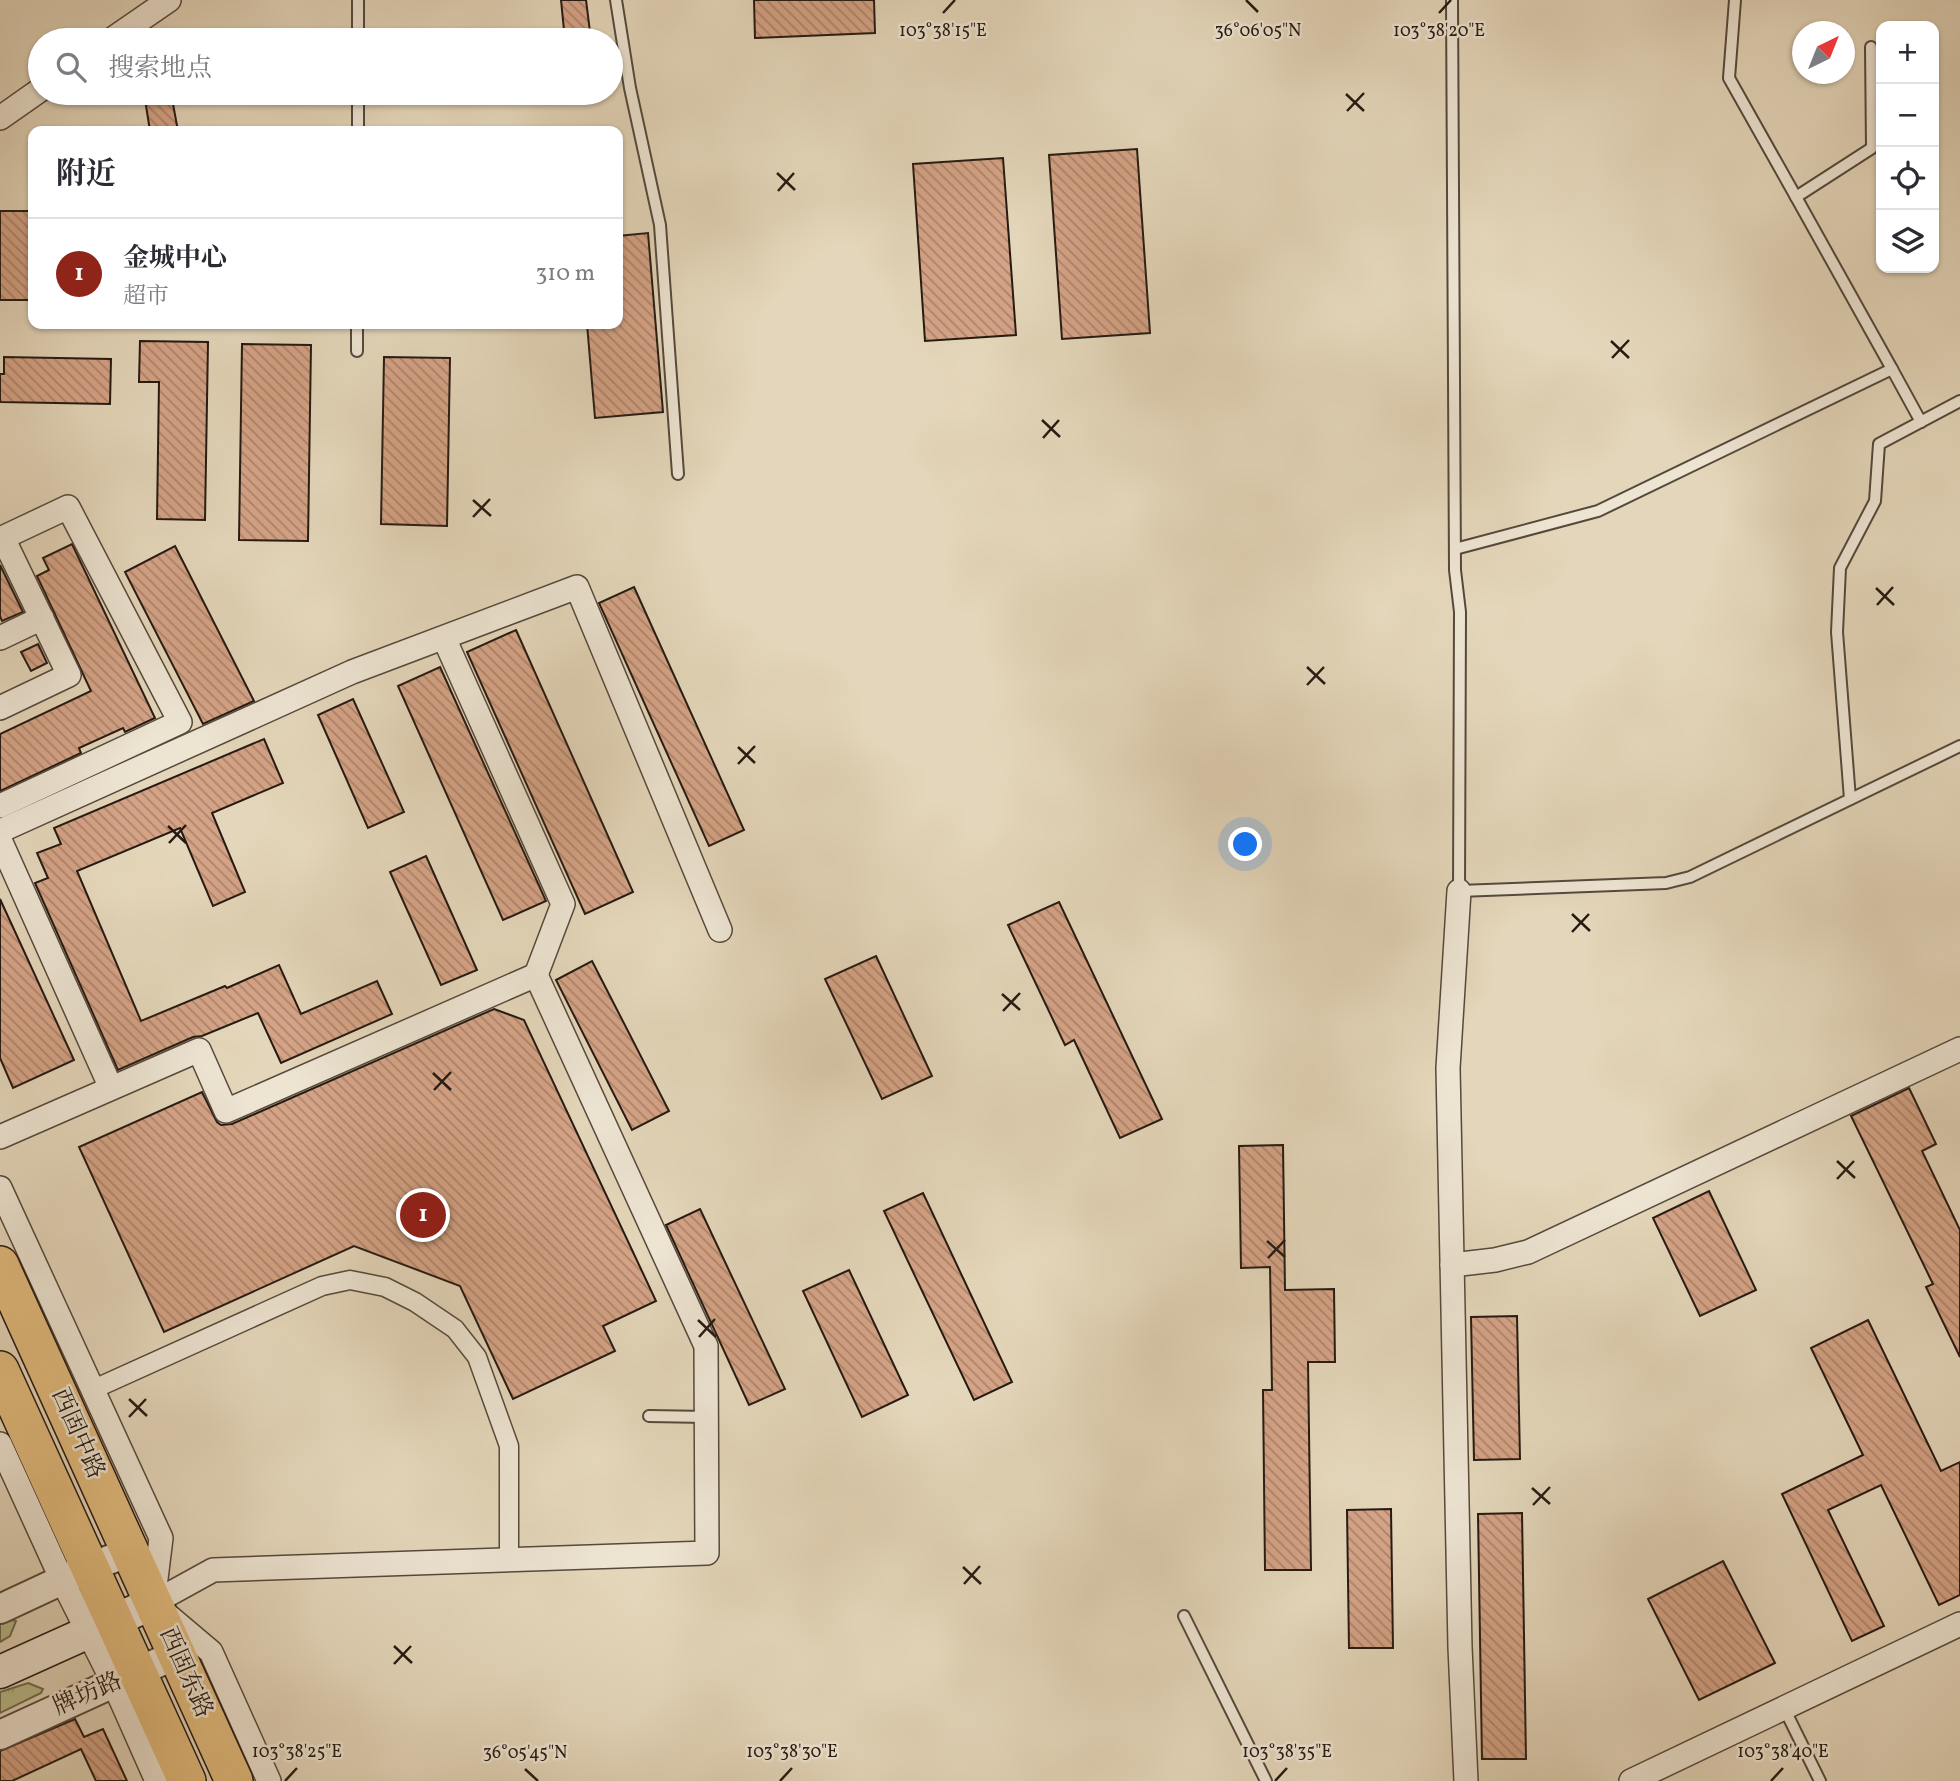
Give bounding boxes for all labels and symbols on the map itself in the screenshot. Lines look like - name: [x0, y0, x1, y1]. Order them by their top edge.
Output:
- text: 103°38'15"E: [899, 19, 987, 44]
- text: 36°06'05"N: [1215, 19, 1301, 44]
- text: 103°38'20"E: [1393, 19, 1485, 44]
- north arrow: [1792, 21, 1855, 84]
- your location: [1228, 827, 1262, 861]
- pin: 1: [400, 1189, 446, 1241]
- street label: 西固中路: [42, 1383, 112, 1485]
- street label: 西固东路: [150, 1622, 220, 1724]
- street label: 牌坊路: [48, 1665, 128, 1725]
- text: 103°38'25"E: [252, 1740, 342, 1765]
- text: 103°38'30"E: [746, 1740, 838, 1765]
- text: 103°38'35"E: [1242, 1740, 1332, 1765]
- text: 103°38'40"E: [1737, 1740, 1829, 1765]
- text: 36°05'45"N: [483, 1741, 567, 1766]

